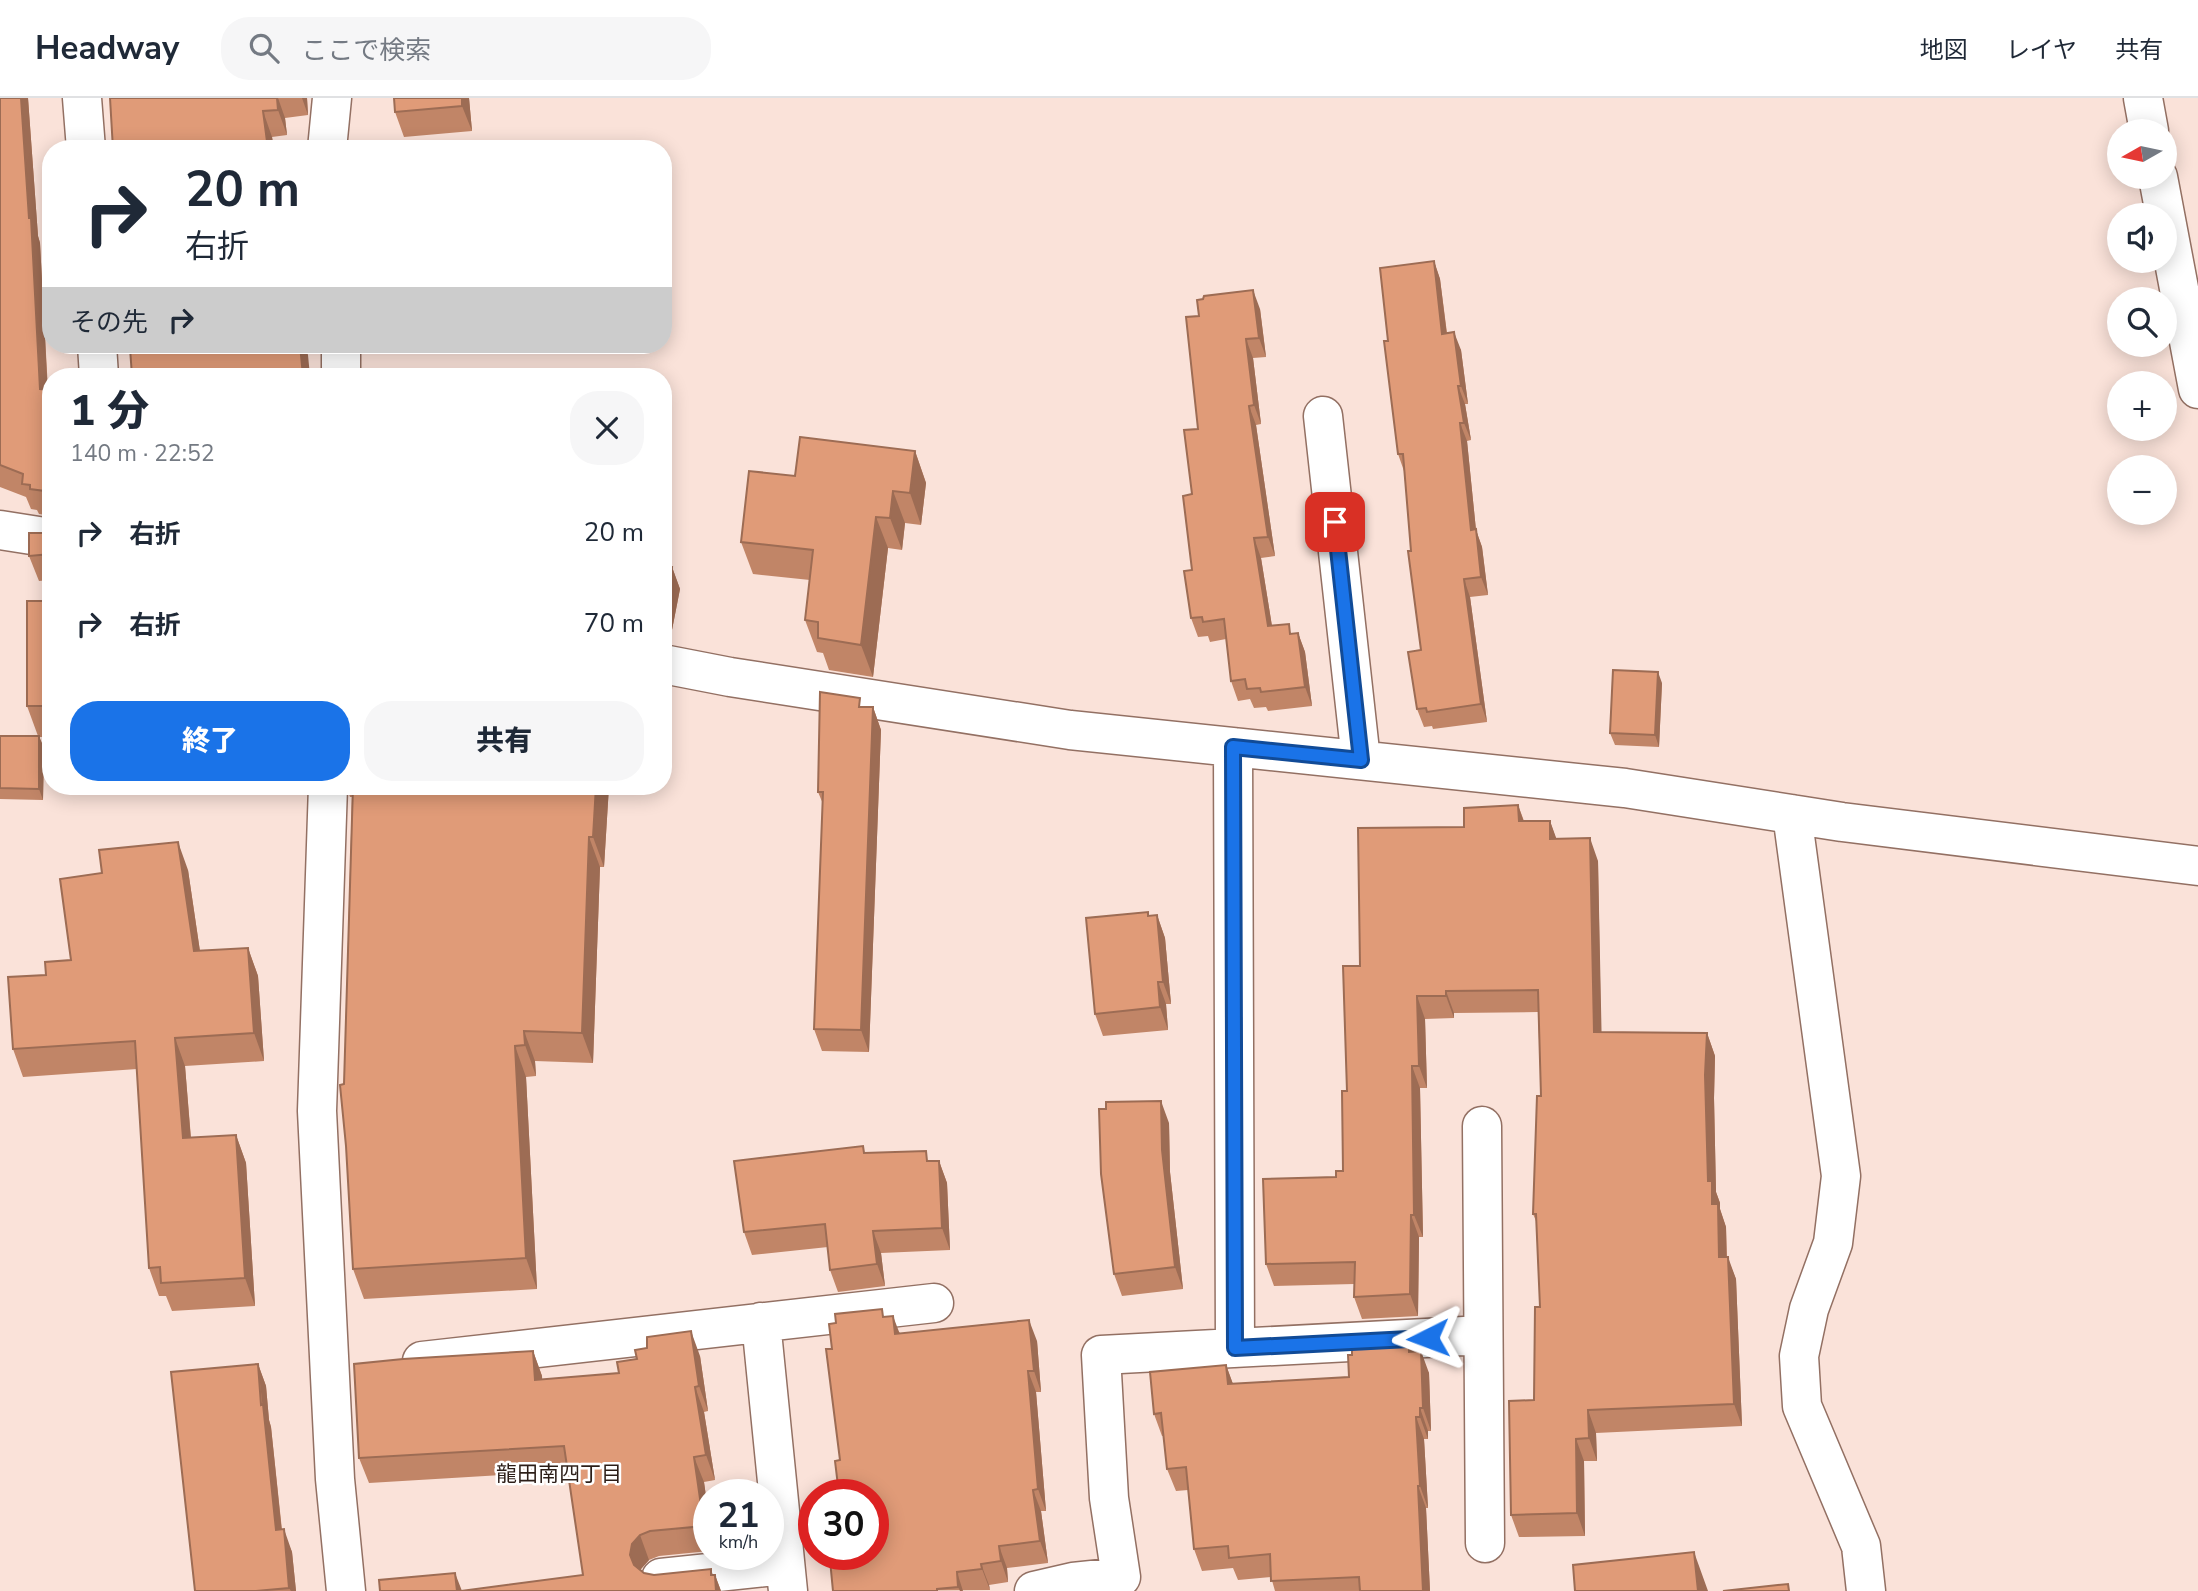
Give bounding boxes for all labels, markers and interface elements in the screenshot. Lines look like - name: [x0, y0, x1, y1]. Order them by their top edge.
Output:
- search box: [221, 17, 711, 80]
- text: Headway: [35, 26, 179, 71]
- icon: search: [245, 29, 283, 67]
- text: ここで検索: [301, 33, 431, 68]
- text: 地図: [1920, 34, 1968, 66]
- text: レイヤ: [2006, 34, 2077, 66]
- text: 共有: [2115, 34, 2163, 66]
- north arrow: [2107, 119, 2177, 189]
- map controls: [2107, 119, 2177, 525]
- text: 20 m: [185, 156, 300, 223]
- icon: right: [70, 168, 161, 259]
- button: sound: [2107, 203, 2177, 273]
- text: 右折: [185, 225, 249, 268]
- button: search: [2107, 287, 2177, 357]
- icon: right: [162, 301, 200, 339]
- text: その先: [70, 305, 148, 340]
- button: +: [2107, 371, 2177, 441]
- text: 1 分: [70, 383, 149, 440]
- button: close: [570, 391, 644, 465]
- text: 140 m · 22:52: [70, 438, 215, 469]
- button: −: [2107, 455, 2177, 525]
- pin: [1305, 492, 1365, 552]
- icon: arrive: [1316, 503, 1354, 541]
- icon: right: [70, 514, 108, 552]
- text: 20 m: [584, 515, 644, 550]
- text: 右折: [129, 517, 181, 552]
- icon: right: [70, 605, 108, 643]
- text: 70 m: [584, 606, 644, 641]
- text: 右折: [129, 608, 181, 643]
- button: 終了: [70, 701, 350, 781]
- button: 共有: [364, 701, 644, 781]
- position arrow: [1391, 1301, 1465, 1375]
- district label: 龍田南四丁目: [496, 1460, 622, 1488]
- speed limit sign: 30: [798, 1479, 889, 1570]
- text: 21: [717, 1492, 760, 1539]
- text: km/h: [719, 1530, 758, 1554]

